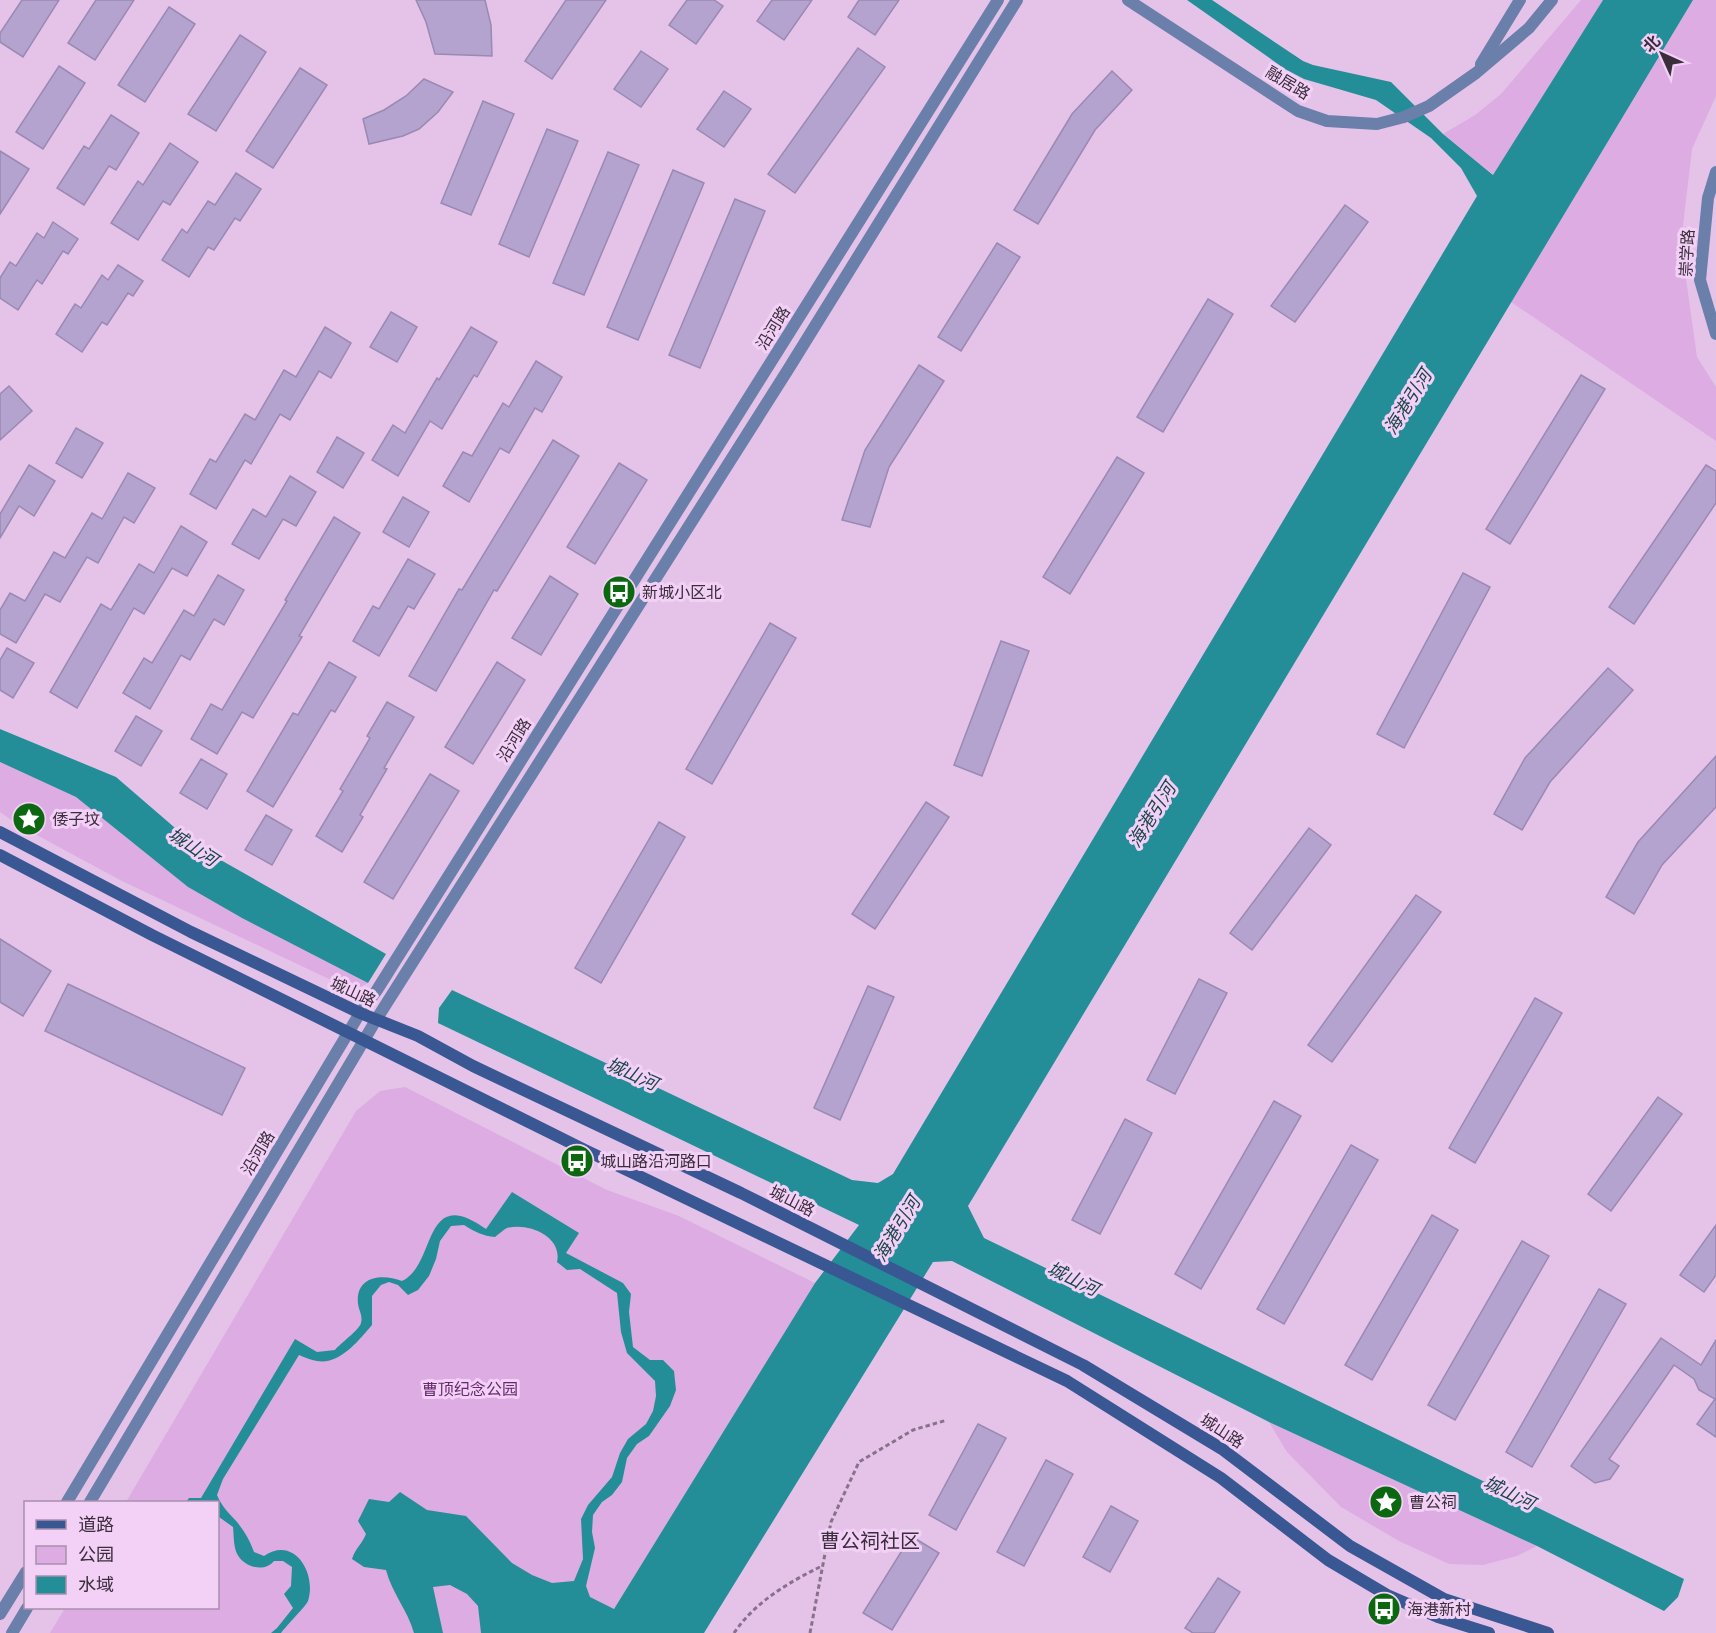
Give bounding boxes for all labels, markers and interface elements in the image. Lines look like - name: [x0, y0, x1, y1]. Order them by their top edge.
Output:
- north arrow: [1632, 24, 1692, 84]
- text: 北: [1639, 31, 1664, 56]
- street label: 融居路: [1263, 62, 1313, 104]
- street label: 崇学路: [1676, 229, 1698, 277]
- street label: 沿河路: [752, 303, 794, 353]
- water label: 海港引河: [1380, 363, 1438, 438]
- bus stop icon: 新城小区北: [601, 574, 637, 610]
- place label: 新城小区北: [642, 583, 722, 602]
- street label: 沿河路: [493, 715, 535, 765]
- water label: 海港引河: [1124, 776, 1182, 851]
- place icon: 倭子坟: [11, 801, 47, 837]
- place label: 倭子坟: [52, 810, 100, 829]
- water label: 城山河: [164, 823, 224, 873]
- street label: 城山路: [327, 973, 379, 1011]
- water label: 城山河: [603, 1053, 664, 1096]
- street label: 沿河路: [237, 1128, 279, 1178]
- bus stop icon: 城山路沿河路口: [559, 1143, 595, 1179]
- place label: 城山路沿河路口: [600, 1152, 712, 1171]
- street label: 城山路: [766, 1182, 818, 1220]
- water label: 海港引河: [869, 1190, 927, 1266]
- water label: 城山河: [1044, 1257, 1105, 1302]
- park label: 曹顶纪念公园: [422, 1380, 518, 1399]
- street label: 城山路: [1197, 1410, 1247, 1452]
- water label: 城山河: [1480, 1471, 1541, 1516]
- place icon: 曹公祠: [1368, 1484, 1404, 1520]
- place label: 曹公祠: [1409, 1493, 1457, 1512]
- legend: [24, 1501, 219, 1609]
- text: 道路: [78, 1514, 114, 1536]
- district label: 曹公祠社区: [820, 1529, 920, 1553]
- text: 公园: [78, 1544, 114, 1566]
- text: 水域: [78, 1574, 114, 1596]
- bus stop icon: 海港新村: [1366, 1591, 1402, 1627]
- place label: 海港新村: [1407, 1600, 1471, 1619]

